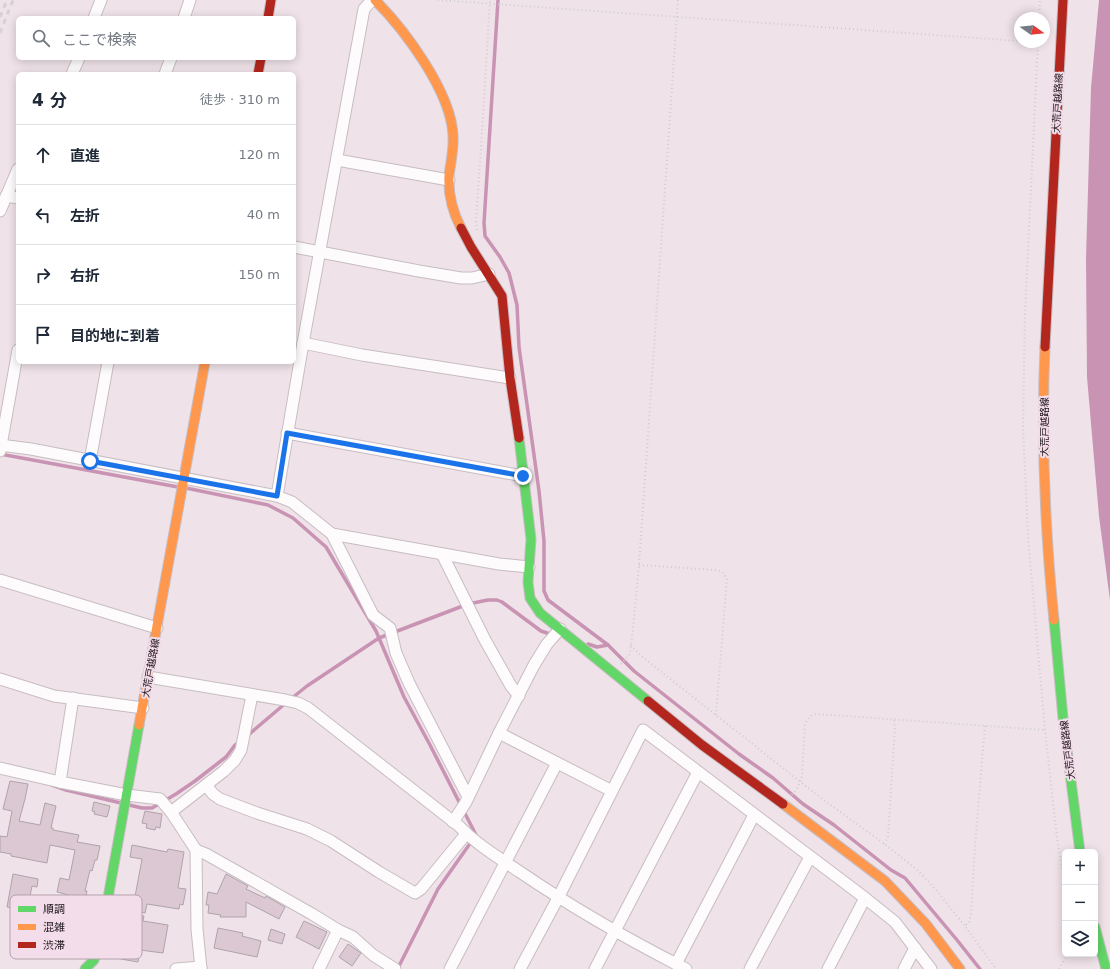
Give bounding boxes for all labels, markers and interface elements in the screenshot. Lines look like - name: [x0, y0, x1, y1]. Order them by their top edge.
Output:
- north arrow: [1014, 12, 1050, 48]
- search box: [16, 16, 296, 60]
- icon: search: [30, 27, 52, 49]
- text: ここで検索: [62, 31, 137, 49]
- street label: 大荒戸越路線: [1050, 73, 1065, 133]
- text: 4 分: [32, 90, 67, 110]
- text: 徒歩 · 310 m: [200, 92, 280, 107]
- icon: ahead: [32, 144, 54, 166]
- text: 直進: [70, 147, 100, 165]
- text: 120 m: [238, 147, 280, 162]
- icon: left: [32, 204, 54, 226]
- text: 左折: [70, 207, 100, 225]
- text: 40 m: [247, 207, 280, 222]
- icon: right: [32, 264, 54, 286]
- text: 右折: [70, 267, 100, 285]
- text: 150 m: [238, 267, 280, 282]
- icon: arrive: [32, 324, 54, 346]
- text: 目的地に到着: [70, 327, 160, 345]
- street label: 大荒戸越路線: [1039, 397, 1050, 457]
- route start: [81, 452, 99, 470]
- route end: [514, 467, 532, 485]
- street label: 大荒戸越路線: [140, 638, 161, 699]
- street label: 大荒戸越路線: [1058, 719, 1077, 780]
- map controls: [1062, 849, 1098, 957]
- button: +: [1062, 849, 1098, 885]
- button: −: [1062, 885, 1098, 921]
- legend: [10, 895, 142, 959]
- text: 順調: [43, 903, 65, 916]
- text: 混雑: [43, 921, 65, 934]
- button: layers: [1062, 921, 1098, 957]
- text: 渋滞: [43, 939, 65, 952]

